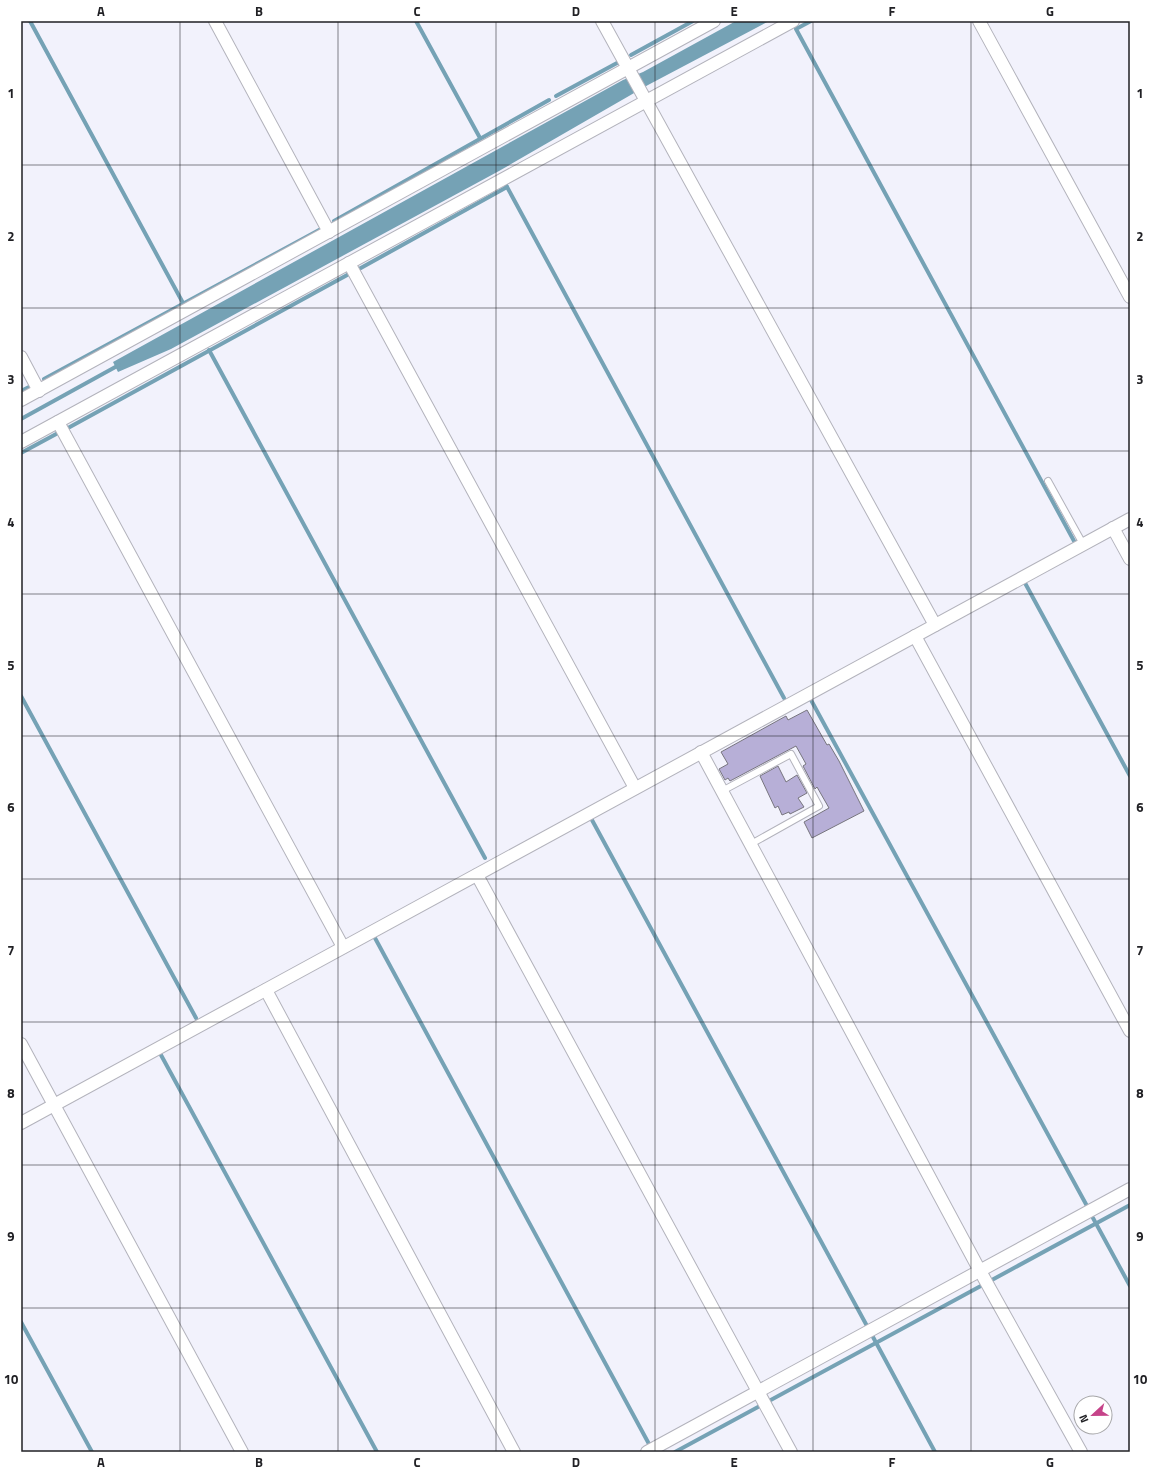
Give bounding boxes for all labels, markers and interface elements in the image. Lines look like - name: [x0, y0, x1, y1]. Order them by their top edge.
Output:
- text: A: [97, 1, 105, 21]
- text: B: [255, 1, 263, 21]
- text: C: [413, 1, 421, 21]
- text: D: [572, 1, 580, 21]
- text: E: [730, 1, 738, 21]
- text: F: [889, 1, 896, 21]
- text: G: [1046, 1, 1054, 21]
- text: 1: [7, 83, 15, 103]
- text: 1: [1136, 83, 1144, 103]
- text: 2: [7, 226, 15, 246]
- text: 2: [1136, 226, 1144, 246]
- text: 3: [7, 369, 15, 389]
- text: 3: [1136, 369, 1144, 389]
- text: 4: [7, 512, 15, 532]
- text: 4: [1136, 512, 1144, 532]
- text: 5: [7, 655, 15, 675]
- text: 5: [1136, 655, 1144, 675]
- text: 6: [7, 797, 15, 817]
- text: 6: [1136, 797, 1144, 817]
- text: 7: [7, 940, 15, 960]
- text: 7: [1136, 940, 1144, 960]
- text: 8: [7, 1083, 15, 1103]
- text: 8: [1136, 1083, 1144, 1103]
- text: 9: [7, 1226, 15, 1246]
- text: 9: [1136, 1226, 1144, 1246]
- text: 10: [4, 1369, 18, 1389]
- text: 10: [1133, 1369, 1147, 1389]
- north arrow: [1073, 1395, 1113, 1435]
- text: N: [1075, 1412, 1093, 1425]
- text: A: [97, 1452, 105, 1472]
- text: B: [255, 1452, 263, 1472]
- text: C: [413, 1452, 421, 1472]
- text: D: [572, 1452, 580, 1472]
- text: E: [730, 1452, 738, 1472]
- text: F: [889, 1452, 896, 1472]
- text: G: [1046, 1452, 1054, 1472]

